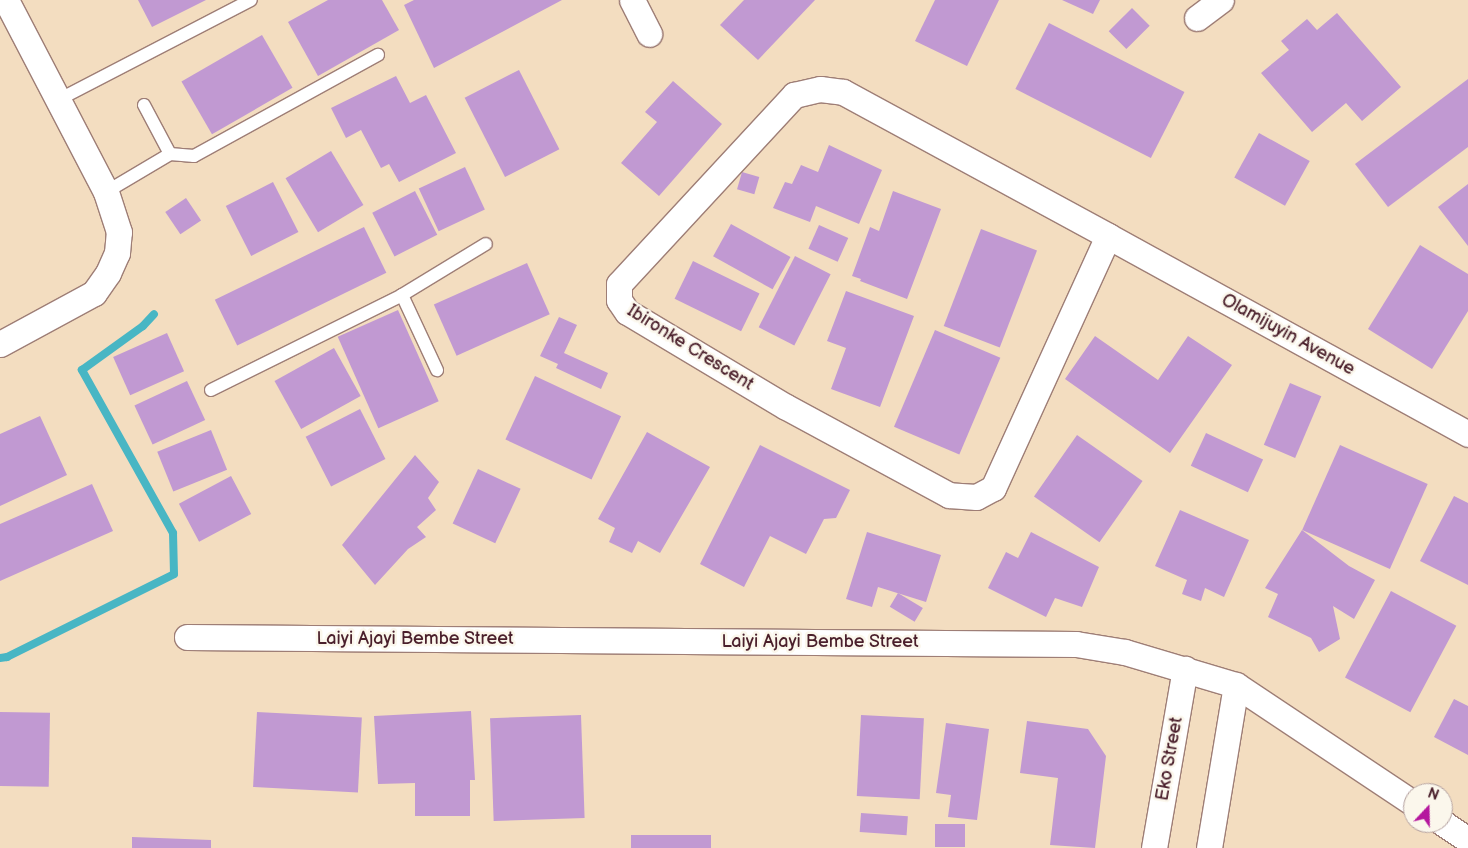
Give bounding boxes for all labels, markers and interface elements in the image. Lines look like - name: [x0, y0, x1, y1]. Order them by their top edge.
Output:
- street label: Olamijuyin Avenue: [1218, 289, 1358, 381]
- street label: Ibironke Crescent: [623, 300, 757, 396]
- street label: Laiyi Ajayi Bembe Street: [316, 628, 514, 650]
- street label: Laiyi Ajayi Bembe Street: [721, 631, 919, 653]
- street label: Eko Street: [1152, 715, 1188, 803]
- north arrow: [1403, 783, 1453, 833]
- text: N: [1425, 785, 1441, 804]

